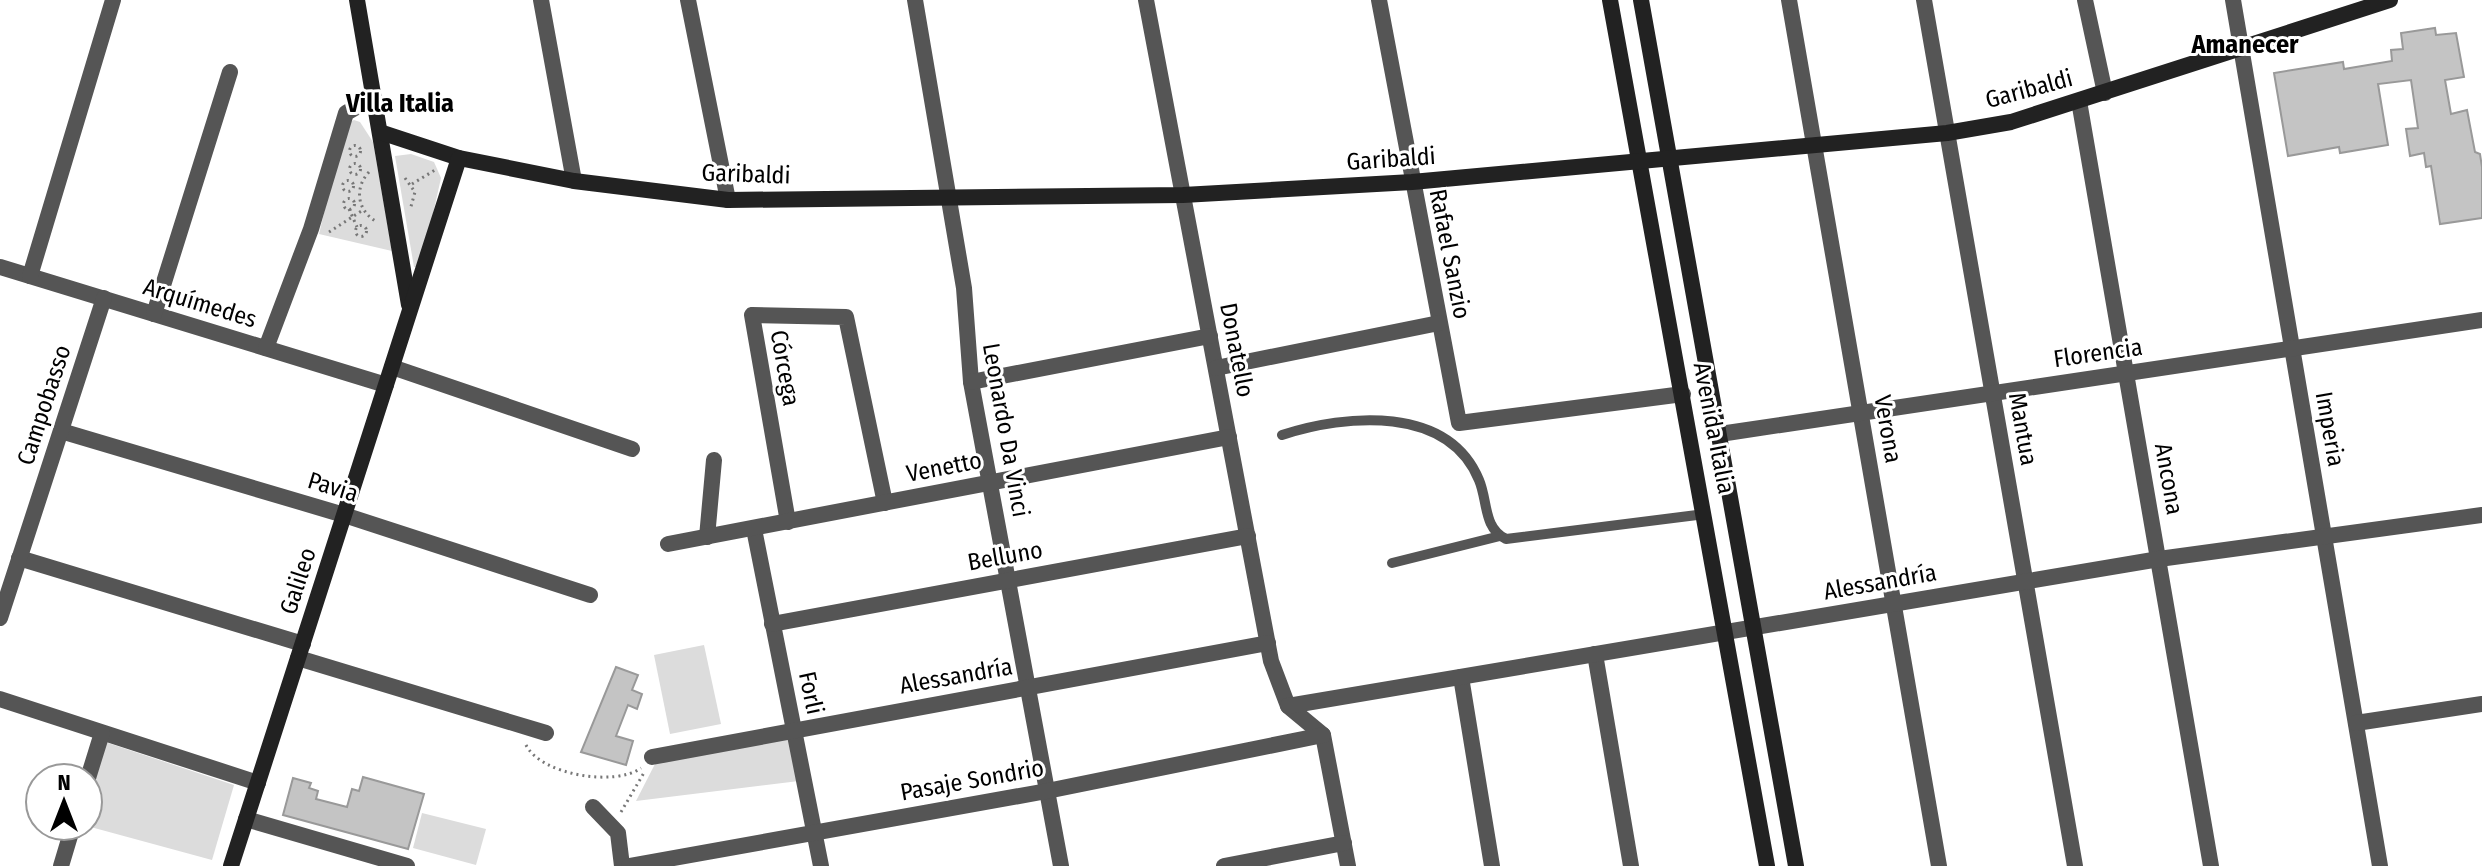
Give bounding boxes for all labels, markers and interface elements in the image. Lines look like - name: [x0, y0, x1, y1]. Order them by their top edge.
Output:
- district label: Amanecer: [2190, 29, 2299, 60]
- street label: Garibaldi: [1982, 64, 2076, 114]
- district label: Villa Italia: [345, 88, 454, 119]
- street label: Garibaldi: [1346, 142, 1436, 176]
- street label: Garibaldi: [701, 158, 791, 190]
- street label: Rafael Sanzio: [1424, 187, 1476, 321]
- street label: Arquímedes: [140, 272, 260, 334]
- street label: Donatello: [1214, 300, 1260, 400]
- street label: Córcega: [765, 328, 805, 408]
- street label: Florencia: [2052, 333, 2144, 373]
- street label: Campobasso: [11, 341, 77, 469]
- street label: Leonardo Da Vinci: [977, 341, 1035, 519]
- street label: Avenida Italia: [1688, 360, 1740, 496]
- street label: Imperia: [2310, 389, 2350, 469]
- street label: Mantua: [2003, 390, 2043, 468]
- street label: Verona: [1868, 393, 1908, 465]
- street label: Ancona: [2149, 441, 2189, 517]
- street label: Venetto: [904, 446, 984, 488]
- street label: Pavia: [304, 466, 362, 508]
- street label: Belluno: [965, 536, 1045, 576]
- street label: Galileo: [274, 544, 322, 618]
- street label: Alessandría: [1821, 558, 1939, 606]
- street label: Alessandría: [897, 652, 1015, 700]
- street label: Forli: [793, 669, 829, 717]
- street label: Pasaje Sondrio: [898, 754, 1046, 806]
- north arrow: [24, 762, 104, 842]
- text: N: [57, 769, 71, 796]

